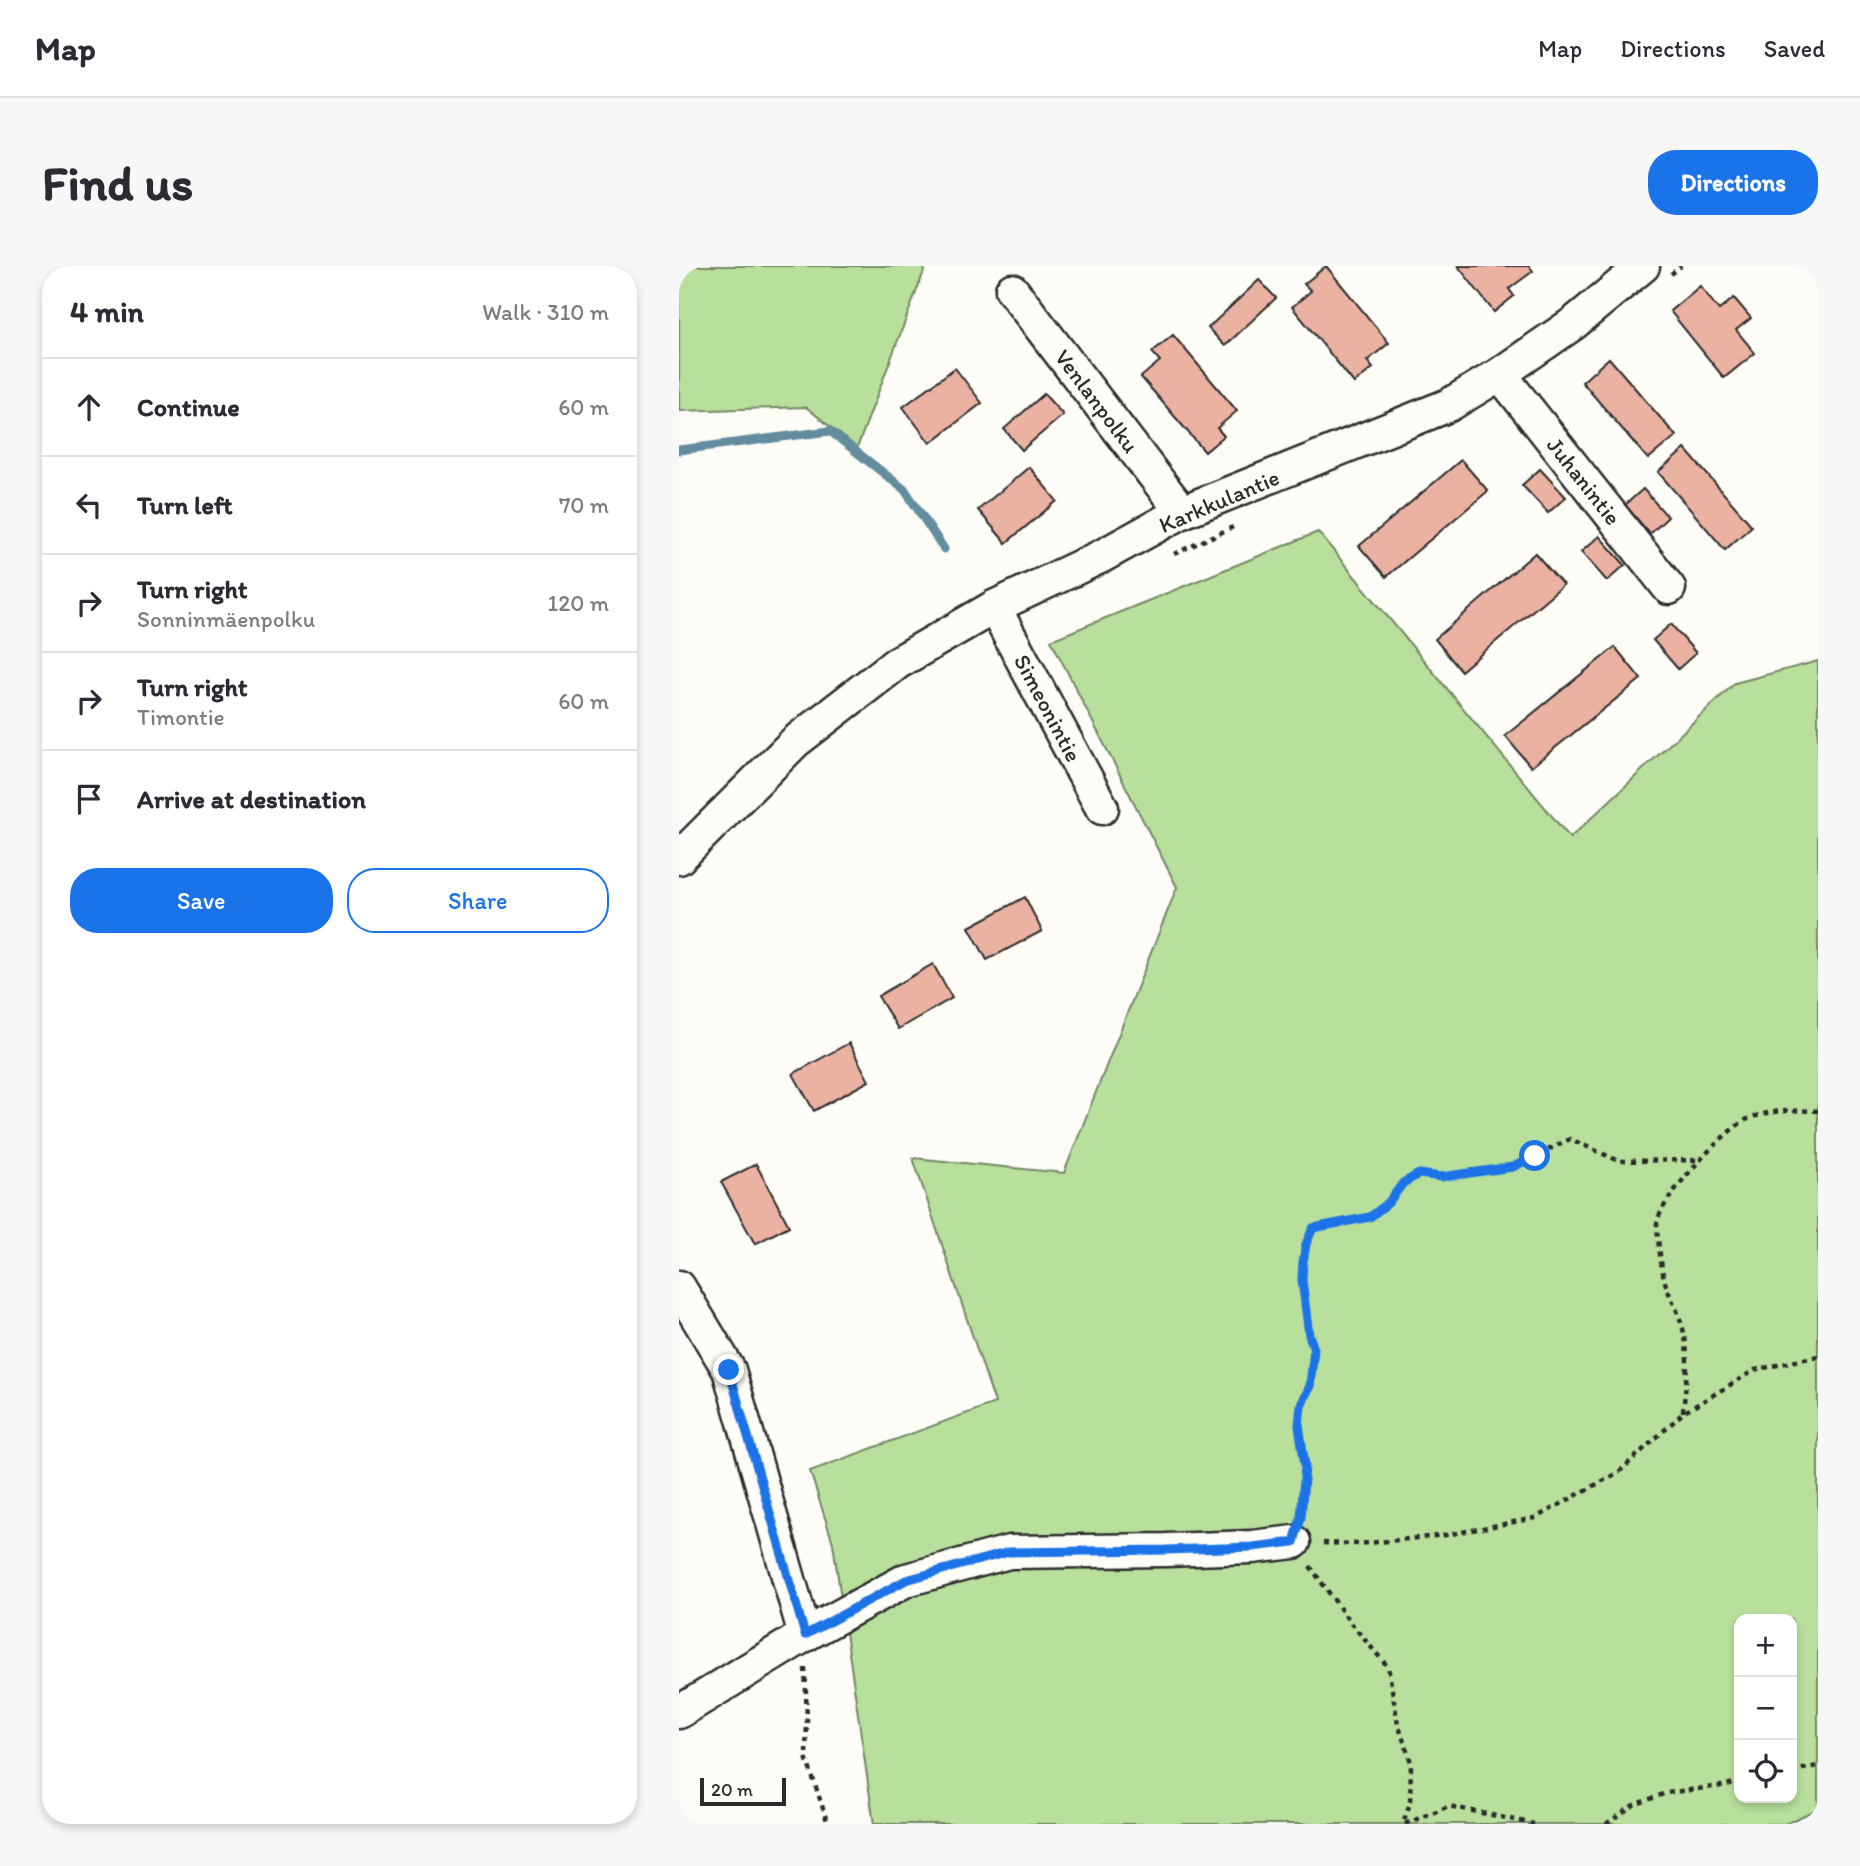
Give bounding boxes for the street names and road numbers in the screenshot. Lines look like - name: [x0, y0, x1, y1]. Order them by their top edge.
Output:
- street label: Venlanpolku: [1049, 344, 1145, 459]
- street label: Juhanintie: [1541, 431, 1627, 531]
- street label: Karkkulantie: [1155, 463, 1283, 539]
- street label: Simeonintie: [1008, 650, 1088, 766]

